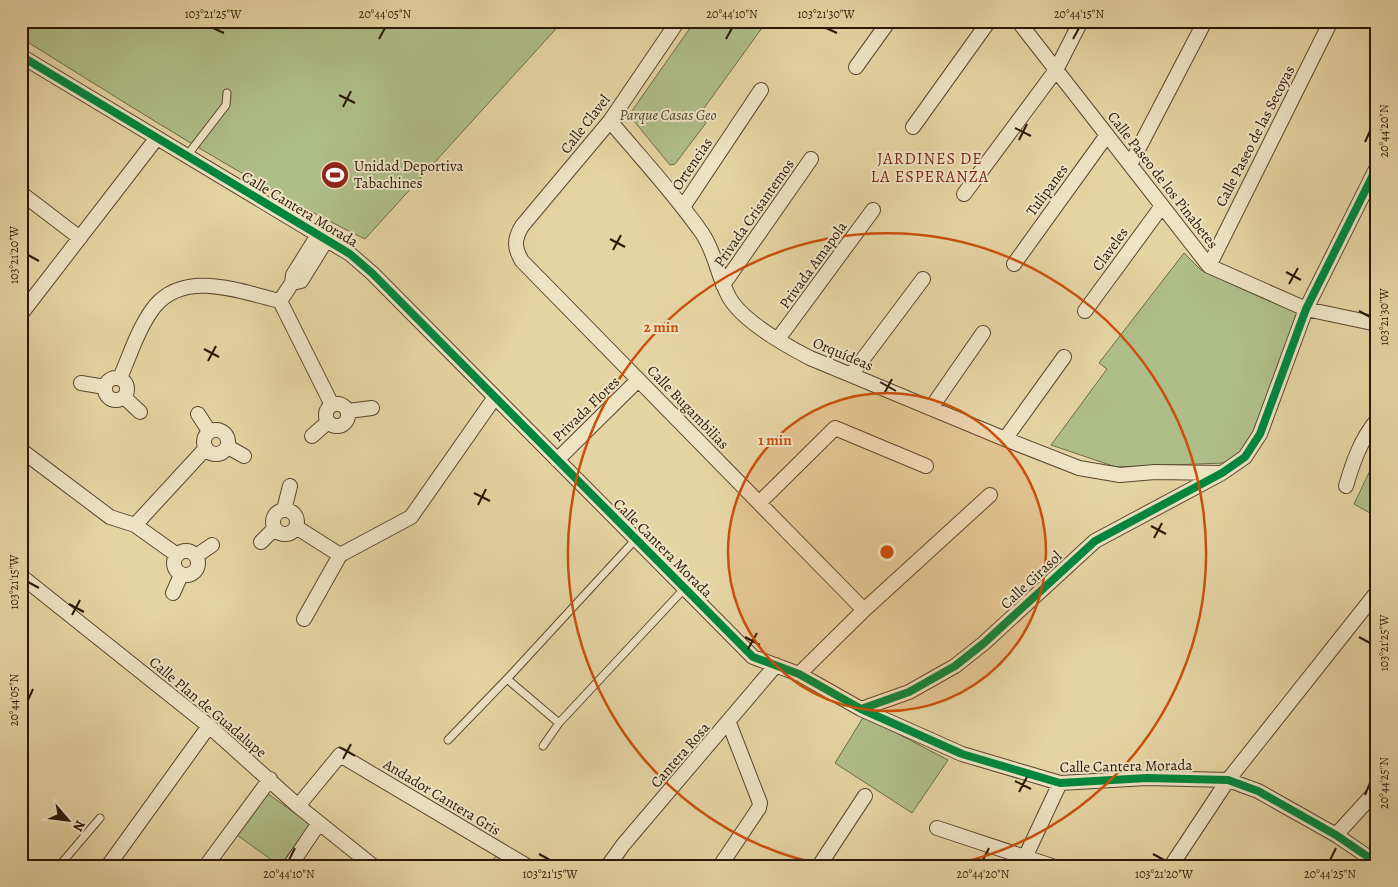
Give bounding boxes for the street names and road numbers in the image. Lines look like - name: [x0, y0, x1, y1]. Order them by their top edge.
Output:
- street label: Calle Paseo de las Secoyas: [1211, 62, 1299, 210]
- street label: Calle Clavel: [556, 90, 615, 158]
- street label: Calle Paseo de los Pinabetes: [1103, 107, 1223, 253]
- street label: Ortencias: [667, 134, 717, 194]
- street label: Privada Crisantemos: [709, 155, 799, 271]
- street label: Tulipanes: [1021, 160, 1073, 220]
- street label: Calle Cantera Morada: [238, 166, 362, 252]
- street label: Privada Amapola: [774, 217, 852, 313]
- street label: Claveles: [1087, 223, 1133, 275]
- street label: Orquídeas: [810, 332, 876, 376]
- street label: Calle Bugambilias: [643, 360, 733, 454]
- street label: Privada Flores: [548, 372, 624, 446]
- street label: Calle Cantera Morada: [609, 494, 717, 602]
- street label: Calle Girasol: [996, 546, 1066, 614]
- street label: Calle Plan de Guadalupe: [145, 652, 271, 762]
- street label: Cantera Rosa: [646, 718, 714, 792]
- street label: Andador Cantera Gris: [379, 754, 504, 840]
- street label: Calle Cantera Morada: [1059, 755, 1193, 777]

